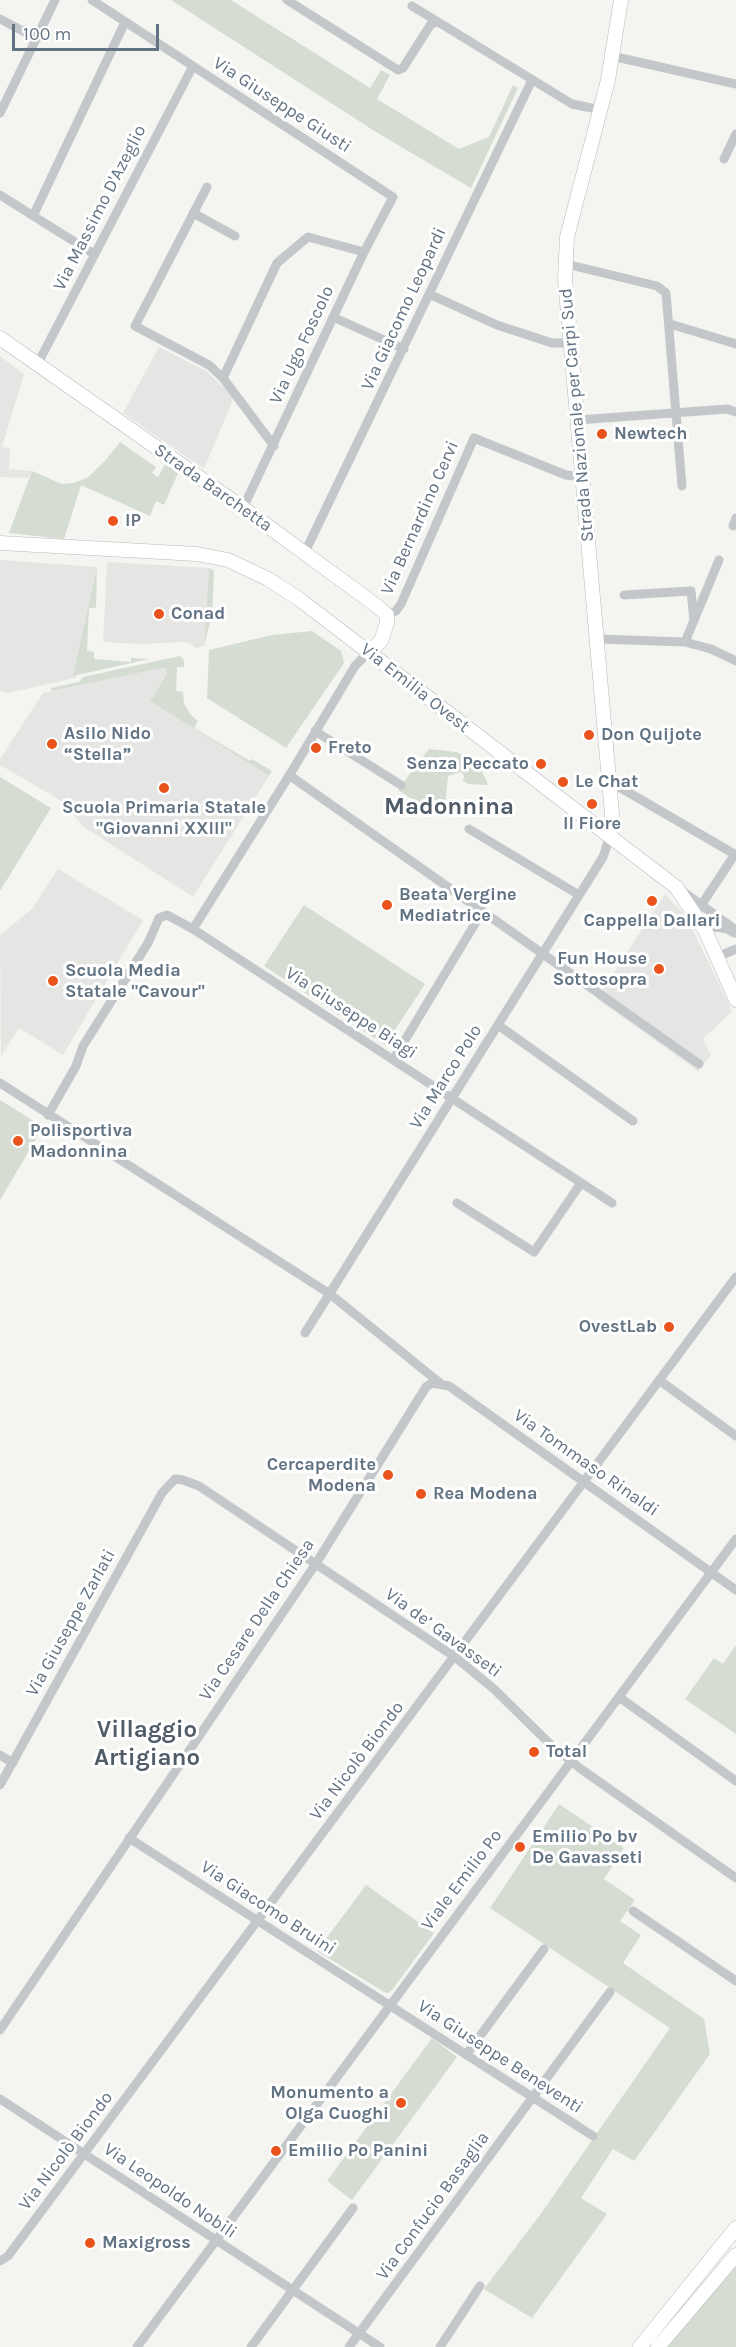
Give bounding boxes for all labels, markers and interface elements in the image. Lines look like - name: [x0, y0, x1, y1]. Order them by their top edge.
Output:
- scale bar: [15, 12, 162, 50]
- text: 100 m: [23, 23, 71, 45]
- street label: Via Giuseppe Giusti: [209, 52, 355, 158]
- street label: Via Massimo D'Azeglio: [49, 122, 151, 294]
- street label: Via Giacomo Leopardi: [357, 224, 451, 394]
- street label: Via Ugo Foscolo: [265, 282, 339, 408]
- street label: Strada Nazionale per Carpi Sud: [555, 287, 599, 543]
- place label: Newtech: [614, 423, 687, 445]
- marker: Newtech: [595, 427, 609, 441]
- street label: Via Bernardino Cervi: [376, 438, 464, 598]
- street label: Strada Barchetta: [150, 439, 276, 537]
- place label: IP: [125, 510, 141, 532]
- marker: IP: [106, 514, 120, 528]
- place label: Conad: [171, 603, 225, 625]
- marker: Conad: [152, 607, 166, 621]
- street label: Via Emilia Ovest: [356, 639, 474, 737]
- place label: Asilo Nido “Stella”: [64, 723, 151, 766]
- place label: Don Quijote: [601, 724, 702, 746]
- marker: Don Quijote: [582, 728, 596, 742]
- marker: Asilo Nido “Stella”: [45, 737, 59, 751]
- place label: Freto: [328, 737, 372, 759]
- marker: Freto: [309, 741, 323, 755]
- place label: Senza Peccato: [406, 753, 529, 775]
- marker: Senza Peccato: [534, 757, 548, 771]
- place label: Le Chat: [575, 771, 638, 793]
- marker: Le Chat: [556, 775, 570, 789]
- marker: Scuola Primaria Statale "Giovanni XXIII": [157, 781, 171, 795]
- district label: Madonnina: [384, 793, 514, 821]
- place label: Scuola Primaria Statale "Giovanni XXIII": [62, 797, 266, 840]
- marker: Il Fiore: [585, 797, 599, 811]
- place label: Il Fiore: [563, 813, 621, 835]
- place label: Beata Vergine Mediatrice: [399, 884, 517, 926]
- marker: Cappella Dallari: [645, 894, 659, 908]
- marker: Beata Vergine Mediatrice: [380, 898, 394, 912]
- place label: Cappella Dallari: [584, 910, 720, 932]
- place label: Fun House Sottosopra: [553, 948, 647, 990]
- place label: Scuola Media Statale "Cavour": [65, 960, 205, 1002]
- street label: Via Giuseppe Biagi: [281, 962, 421, 1064]
- marker: Fun House Sottosopra: [652, 962, 666, 976]
- marker: Scuola Media Statale "Cavour": [46, 974, 60, 988]
- street label: Via Marco Polo: [405, 1021, 487, 1133]
- place label: Polisportiva Madonnina: [30, 1120, 133, 1162]
- marker: Polisportiva Madonnina: [11, 1134, 25, 1148]
- place label: OvestLab: [579, 1316, 657, 1338]
- marker: OvestLab: [662, 1320, 676, 1334]
- street label: Via Tommaso Rinaldi: [509, 1405, 663, 1521]
- place label: Cercaperdite Modena: [267, 1454, 376, 1496]
- marker: Cercaperdite Modena: [381, 1468, 395, 1482]
- place label: Rea Modena: [433, 1483, 537, 1505]
- marker: Rea Modena: [414, 1487, 428, 1501]
- street label: Via Cesare Della Chiesa: [195, 1535, 319, 1705]
- street label: Via Giuseppe Zarlati: [22, 1546, 120, 1700]
- street label: Via de’ Gavasseti: [381, 1584, 505, 1682]
- street label: Via Nicolò Biondo: [305, 1697, 409, 1825]
- district label: Villaggio Artigiano: [94, 1716, 200, 1772]
- place label: Total: [546, 1741, 587, 1763]
- marker: Total: [527, 1745, 541, 1759]
- street label: Viale Emilio Po: [417, 1825, 507, 1935]
- place label: Emilio Po bv De Gavasseti: [532, 1826, 643, 1868]
- marker: Emilio Po bv De Gavasseti: [513, 1840, 527, 1854]
- street label: Via Giacomo Bruini: [196, 1856, 340, 1960]
- street label: Via Giuseppe Beneventi: [413, 1995, 587, 2119]
- place label: Monumento a Olga Cuoghi: [270, 2082, 389, 2124]
- street label: Via Nicolò Biondo: [14, 2087, 118, 2215]
- marker: Monumento a Olga Cuoghi: [394, 2096, 408, 2110]
- street label: Via Confucio Basaglia: [372, 2128, 494, 2284]
- street label: Via Leopoldo Nobili: [99, 2138, 241, 2244]
- place label: Emilio Po Panini: [288, 2140, 428, 2162]
- marker: Emilio Po Panini: [269, 2144, 283, 2158]
- place label: Maxigross: [102, 2232, 191, 2254]
- marker: Maxigross: [83, 2236, 97, 2250]

